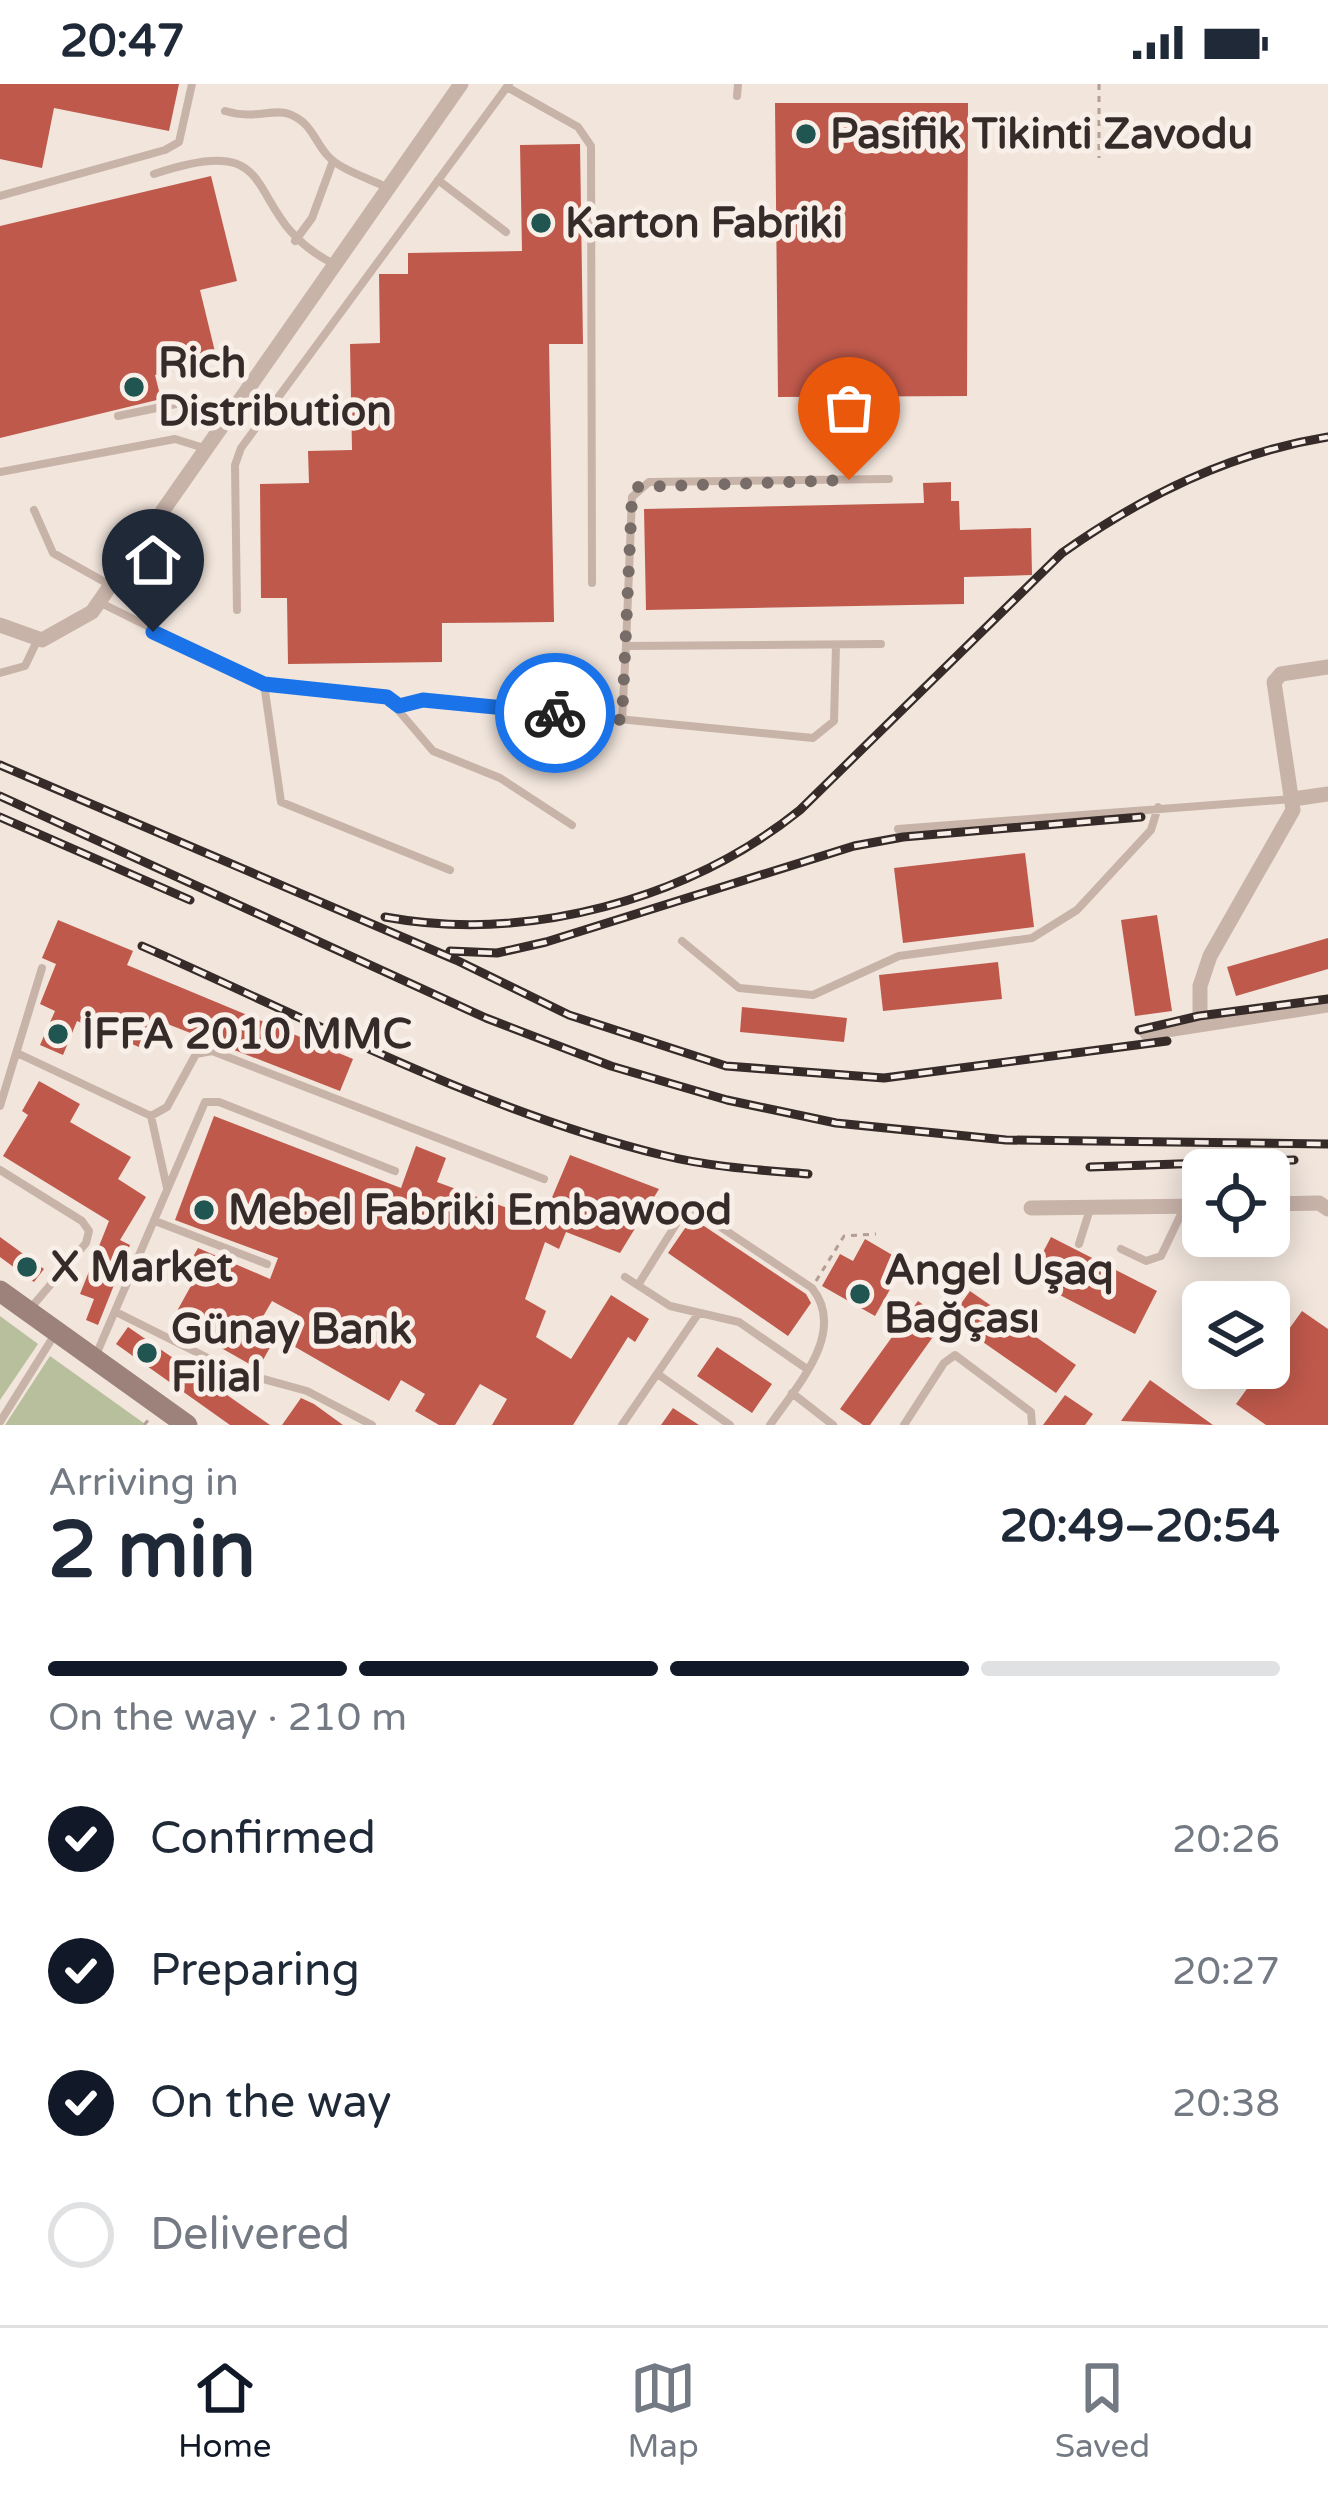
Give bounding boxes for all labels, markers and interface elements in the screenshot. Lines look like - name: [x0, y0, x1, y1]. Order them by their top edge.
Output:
- text: 20:47: [60, 15, 185, 69]
- place label: Pasifik Tikinti Zavodu: [830, 109, 1253, 160]
- marker: Pasifik Tikinti Zavodu: [793, 121, 819, 147]
- place label: Karton Fabriki: [565, 198, 843, 249]
- marker: Karton Fabriki: [528, 210, 554, 236]
- place label: Rich Distribution: [158, 338, 392, 437]
- pin: [798, 357, 900, 480]
- marker: Rich Distribution: [121, 374, 147, 400]
- icon: bag: [816, 375, 882, 441]
- pin: [102, 509, 204, 632]
- icon: home: [120, 527, 186, 593]
- courier: [495, 653, 615, 773]
- icon: bike: [522, 680, 588, 746]
- place label: İFFA 2010 MMC: [82, 1009, 412, 1060]
- marker: İFFA 2010 MMC: [45, 1021, 71, 1047]
- map controls: [1182, 1149, 1290, 1389]
- button: locate: [1182, 1149, 1290, 1257]
- place label: Mebel Fabriki Embawood: [228, 1185, 732, 1236]
- marker: Mebel Fabriki Embawood: [191, 1197, 217, 1223]
- place label: X Market: [51, 1242, 233, 1293]
- place label: Angel Uşaq Bağçası: [884, 1245, 1114, 1344]
- marker: X Market: [14, 1254, 40, 1280]
- marker: Angel Uşaq Bağçası: [847, 1281, 873, 1307]
- button: layers: [1182, 1281, 1290, 1389]
- place label: Günay Bank Filial: [171, 1304, 412, 1403]
- marker: Günay Bank Filial: [134, 1340, 160, 1366]
- text: Arriving in: [48, 1459, 239, 1506]
- text: 20:49–20:54: [1000, 1500, 1280, 1554]
- text: 2 min: [48, 1504, 256, 1598]
- text: On the way · 210 m: [48, 1694, 407, 1741]
- icon: check: [48, 1806, 114, 1872]
- text: Confirmed: [150, 1812, 376, 1866]
- text: 20:26: [1172, 1816, 1280, 1863]
- icon: check: [48, 1938, 114, 2004]
- text: Preparing: [150, 1944, 360, 1998]
- text: 20:27: [1172, 1948, 1280, 1995]
- icon: check: [48, 2070, 114, 2136]
- text: On the way: [150, 2076, 391, 2130]
- text: 20:38: [1172, 2080, 1280, 2127]
- text: Delivered: [150, 2208, 350, 2262]
- tab: Home: [178, 2355, 271, 2466]
- tab: Map: [627, 2355, 699, 2466]
- tab: Saved: [1055, 2355, 1150, 2466]

